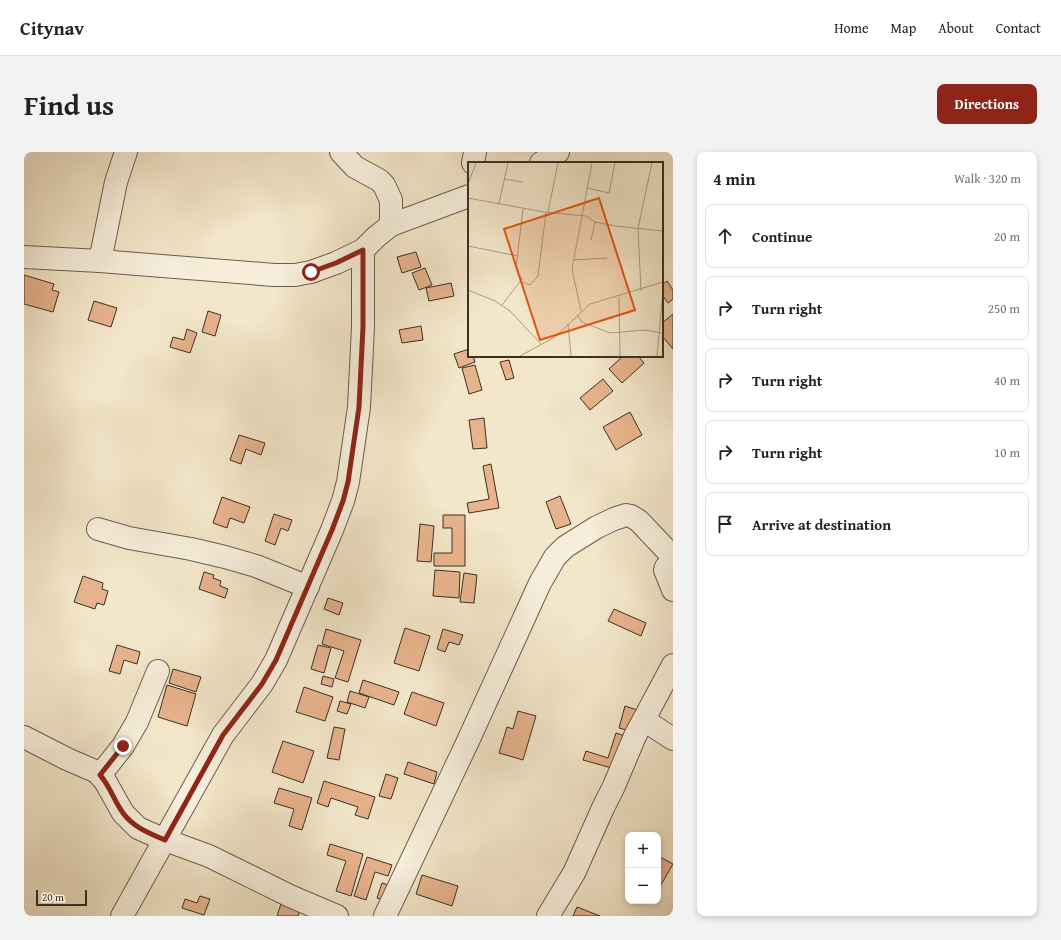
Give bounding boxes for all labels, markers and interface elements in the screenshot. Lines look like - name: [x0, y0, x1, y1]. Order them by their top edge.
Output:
- text: Citynav: [20, 14, 84, 42]
- text: Home: [834, 18, 869, 38]
- text: Map: [891, 18, 916, 38]
- text: About: [938, 18, 974, 38]
- text: Contact: [996, 18, 1041, 38]
- text: Find us: [24, 84, 114, 125]
- button: Directions: [937, 84, 1037, 124]
- inset map: [468, 162, 663, 357]
- text: 4 min: [713, 166, 755, 191]
- text: Walk · 320 m: [954, 169, 1021, 188]
- icon: ahead: [714, 225, 736, 247]
- text: Continue: [752, 226, 813, 247]
- text: 20 m: [994, 227, 1020, 246]
- route start: [302, 263, 320, 281]
- icon: right: [714, 297, 736, 319]
- text: Turn right: [752, 298, 823, 319]
- text: 250 m: [988, 299, 1020, 318]
- icon: right: [714, 369, 736, 391]
- text: Turn right: [752, 370, 823, 391]
- text: 40 m: [994, 371, 1020, 390]
- icon: right: [714, 441, 736, 463]
- text: Turn right: [752, 442, 823, 463]
- text: 10 m: [994, 443, 1020, 462]
- icon: arrive: [714, 513, 736, 535]
- text: Arrive at destination: [752, 514, 891, 535]
- route end: [114, 737, 132, 755]
- map controls: [625, 832, 661, 904]
- button: +: [625, 832, 661, 868]
- button: −: [625, 868, 661, 904]
- scale bar: [36, 888, 87, 907]
- text: 20 m: [42, 889, 64, 905]

